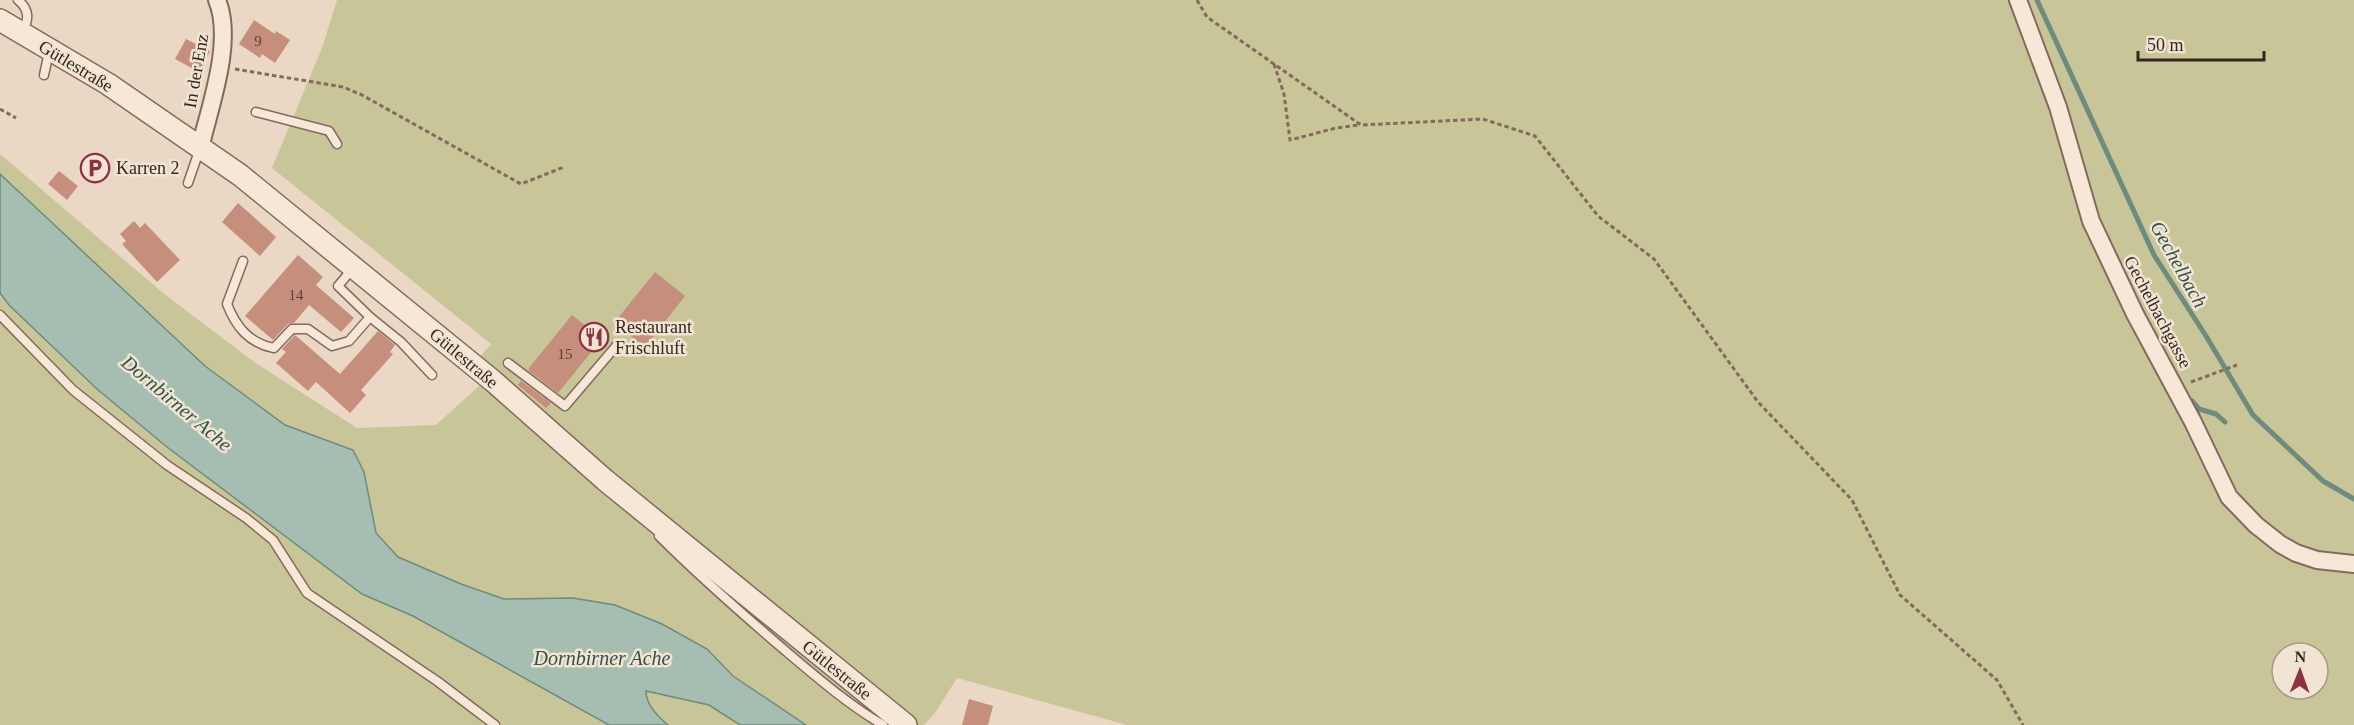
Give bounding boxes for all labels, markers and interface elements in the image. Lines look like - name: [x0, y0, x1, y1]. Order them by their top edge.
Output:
- scale bar: [2138, 24, 2264, 62]
- street label: In der Enz: [180, 32, 212, 110]
- house number: 9: [254, 33, 262, 49]
- text: 50 m: [2147, 35, 2184, 55]
- street label: Gütlestraße: [35, 36, 117, 96]
- parking icon: Karren 2: [79, 152, 111, 184]
- place label: Karren 2: [116, 158, 179, 178]
- water label: Gechelbach: [2146, 217, 2212, 311]
- street label: Gechelbachgasse: [2120, 253, 2196, 371]
- house number: 14: [289, 287, 304, 303]
- place label: Restaurant Frischluft: [615, 317, 692, 358]
- restaurant icon: Restaurant Frischluft: [578, 321, 610, 353]
- street label: Gütlestraße: [426, 324, 502, 392]
- house number: 15: [558, 346, 573, 362]
- water label: Dornbirner Ache: [117, 350, 237, 455]
- street label: Gütlestraße: [798, 636, 876, 704]
- north arrow: [2270, 641, 2330, 701]
- water label: Dornbirner Ache: [533, 647, 671, 669]
- text: N: [2294, 648, 2307, 665]

